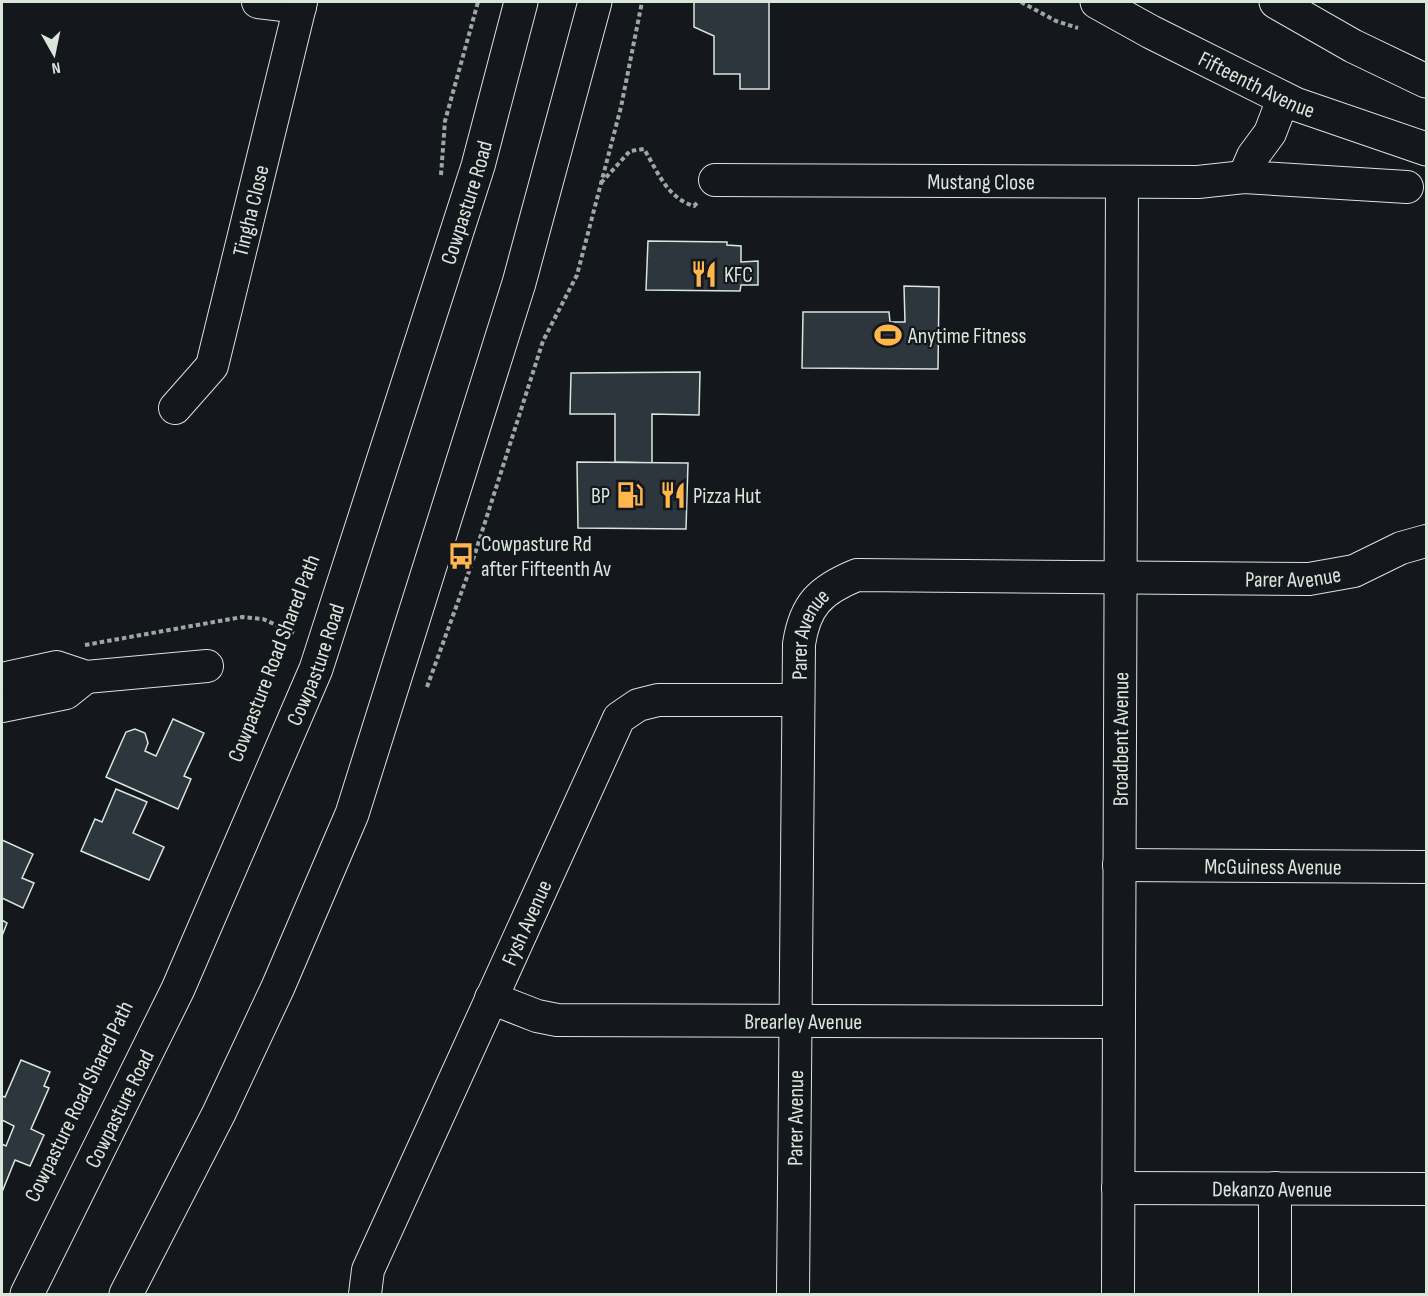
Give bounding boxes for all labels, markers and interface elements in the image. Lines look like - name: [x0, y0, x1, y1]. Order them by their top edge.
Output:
- north arrow: [24, 24, 84, 84]
- street label: Fifteenth Avenue: [1193, 46, 1318, 125]
- text: N: [50, 57, 62, 77]
- street label: Cowpasture Road: [435, 138, 499, 268]
- street label: Tingha Close: [227, 162, 276, 259]
- street label: Mustang Close: [927, 169, 1035, 196]
- restaurant icon: KFC: [689, 259, 719, 289]
- place label: KFC: [724, 262, 753, 289]
- sports icon: Anytime Fitness: [873, 320, 903, 350]
- place label: Anytime Fitness: [907, 323, 1027, 350]
- fuel station icon: BP: [615, 480, 645, 510]
- restaurant icon: Pizza Hut: [658, 480, 688, 510]
- place label: BP: [591, 483, 610, 510]
- place label: Pizza Hut: [693, 483, 762, 510]
- place label: Cowpasture Rd after Fifteenth Av: [481, 531, 612, 583]
- bus stop icon: Cowpasture Rd after Fifteenth Av: [446, 541, 476, 571]
- street label: Cowpasture Road Shared Path: [221, 551, 325, 765]
- street label: Parer Avenue: [1245, 562, 1343, 595]
- street label: Parer Avenue: [787, 583, 835, 680]
- street label: Cowpasture Road: [281, 599, 349, 729]
- street label: Broadbent Avenue: [1108, 672, 1135, 806]
- street label: McGuiness Avenue: [1204, 854, 1342, 881]
- street label: Fysh Avenue: [496, 876, 559, 970]
- street label: Cowpasture Road Shared Path: [18, 996, 138, 1206]
- street label: Brearley Avenue: [744, 1009, 862, 1036]
- street label: Cowpasture Road: [79, 1045, 159, 1171]
- street label: Parer Avenue: [782, 1070, 810, 1166]
- street label: Dekanzo Avenue: [1212, 1176, 1332, 1204]

